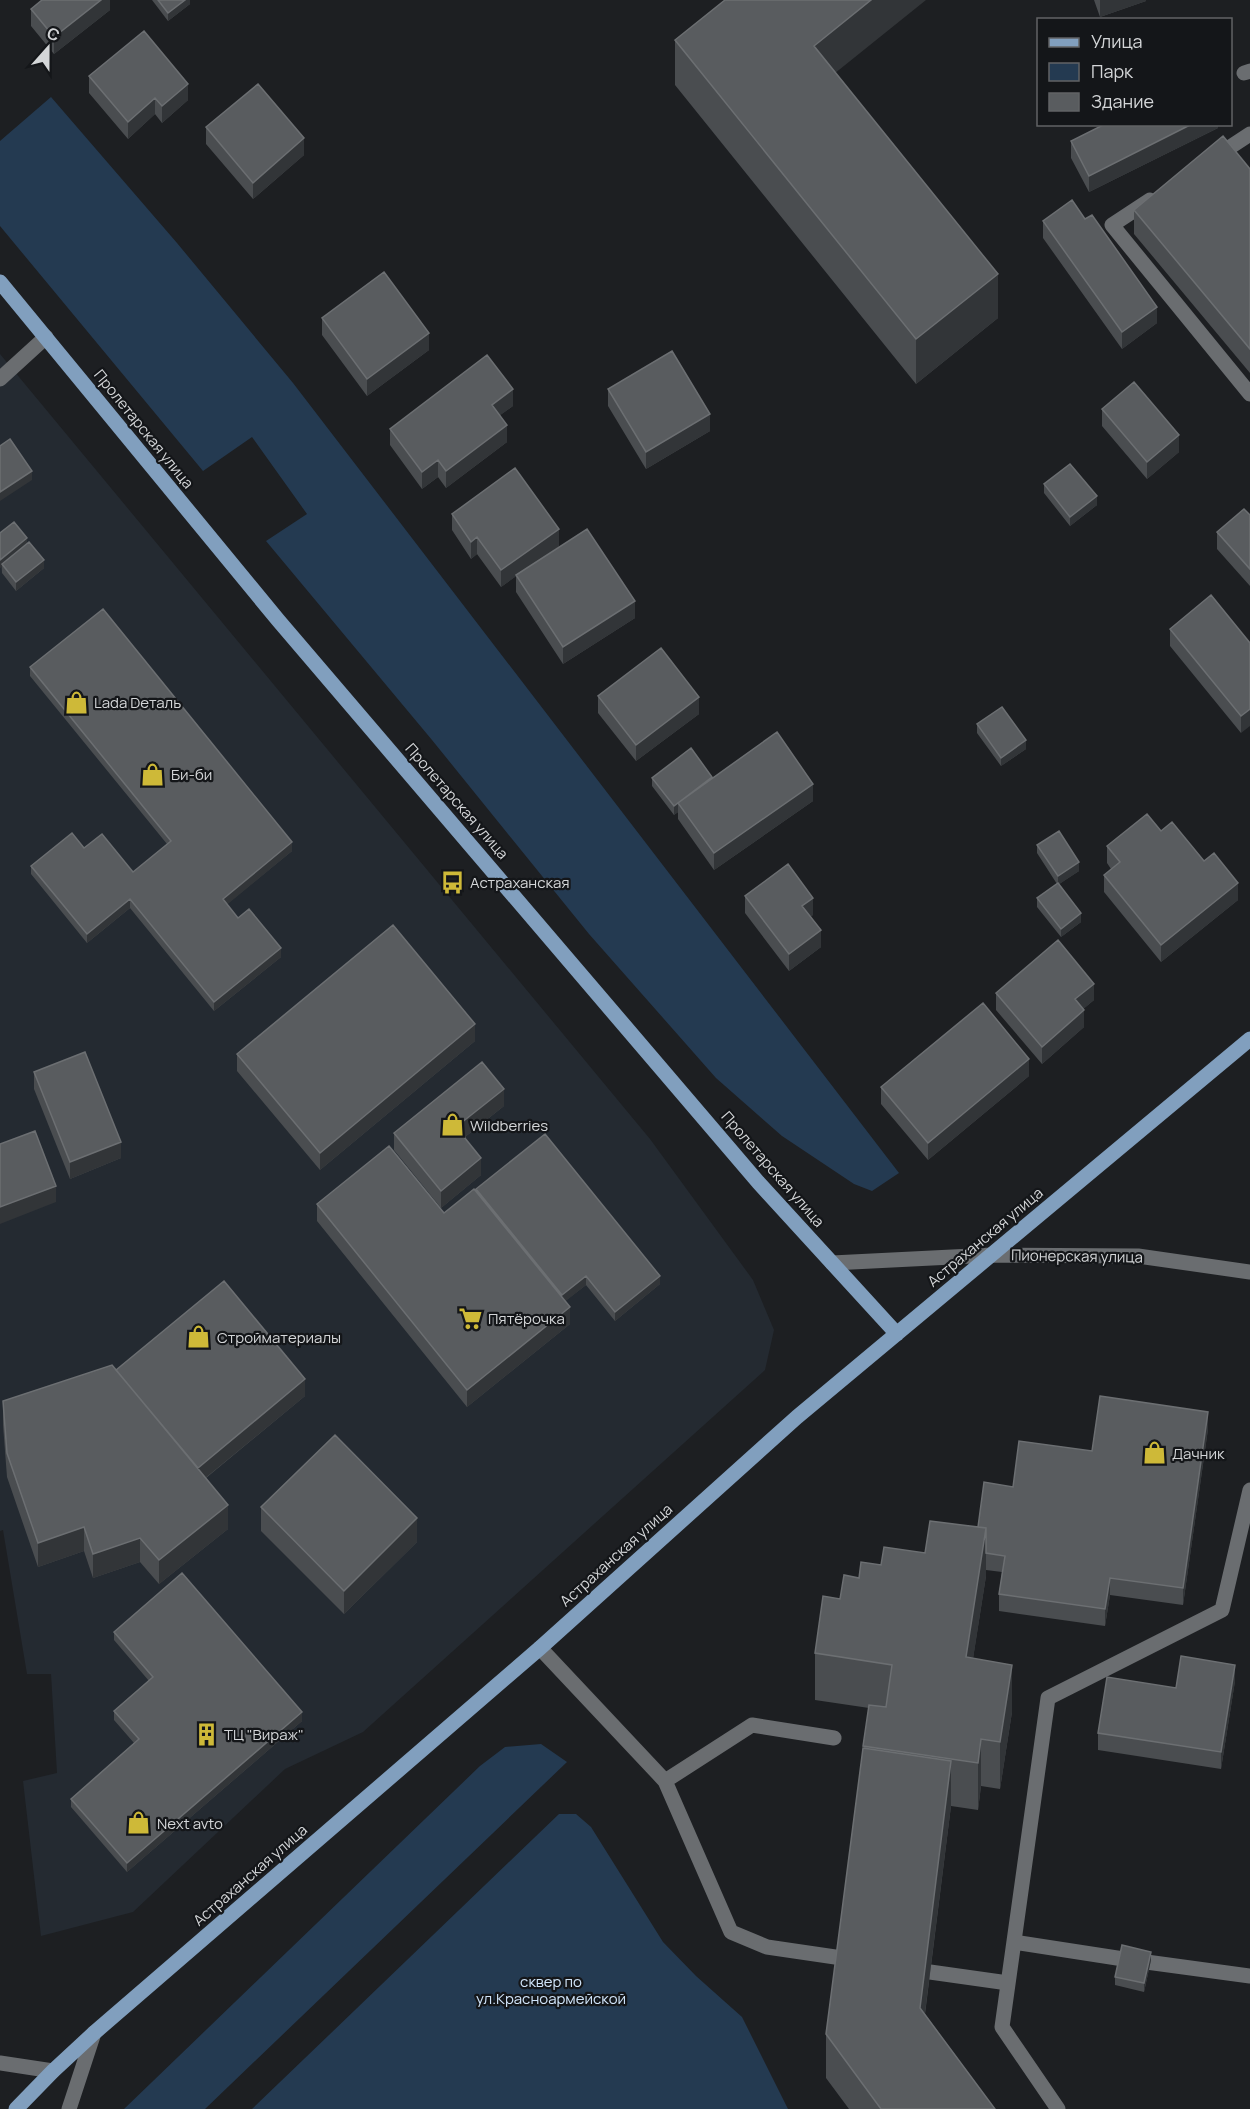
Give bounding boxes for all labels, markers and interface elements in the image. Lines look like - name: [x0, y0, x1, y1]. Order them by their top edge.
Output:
- north arrow: [18, 18, 78, 78]
- legend: [1037, 18, 1232, 126]
- text: С: [44, 22, 63, 46]
- text: Улица: [1091, 29, 1143, 53]
- text: Парк: [1091, 59, 1134, 83]
- text: Здание: [1091, 89, 1154, 113]
- street label: Пролетарская улица: [89, 365, 199, 493]
- shop icon: Lada Dеталь: [63, 689, 89, 715]
- place label: Lada Dеталь: [94, 692, 181, 713]
- street label: Пролетарская улица: [401, 738, 513, 864]
- shop icon: Би-би: [140, 761, 166, 787]
- place label: Би-би: [171, 764, 212, 785]
- bus stop icon: Астраханская: [439, 869, 465, 895]
- place label: Астраханская: [470, 872, 570, 893]
- street label: Пролетарская улица: [717, 1106, 829, 1232]
- shop icon: Wildberries: [439, 1112, 465, 1138]
- place label: Wildberries: [470, 1115, 548, 1136]
- street label: Астраханская улица: [923, 1182, 1047, 1292]
- street label: Пионерская улица: [1011, 1244, 1143, 1268]
- supermarket icon: Пятёрочка: [457, 1305, 483, 1331]
- place label: Пятёрочка: [488, 1308, 565, 1329]
- shop icon: Стройматериалы: [186, 1324, 212, 1350]
- place label: Стройматериалы: [217, 1327, 341, 1348]
- shop icon: Дачник: [1141, 1440, 1167, 1466]
- place label: Дачник: [1172, 1443, 1225, 1464]
- street label: Астраханская улица: [555, 1499, 677, 1611]
- building icon: ТЦ "Вираж": [193, 1721, 219, 1747]
- place label: ТЦ "Вираж": [224, 1724, 304, 1745]
- shop icon: Next avto: [126, 1810, 152, 1836]
- place label: Next avto: [157, 1813, 223, 1834]
- street label: Астраханская улица: [188, 1820, 312, 1930]
- park label: сквер по ул.Красноармейской: [476, 1971, 626, 2009]

